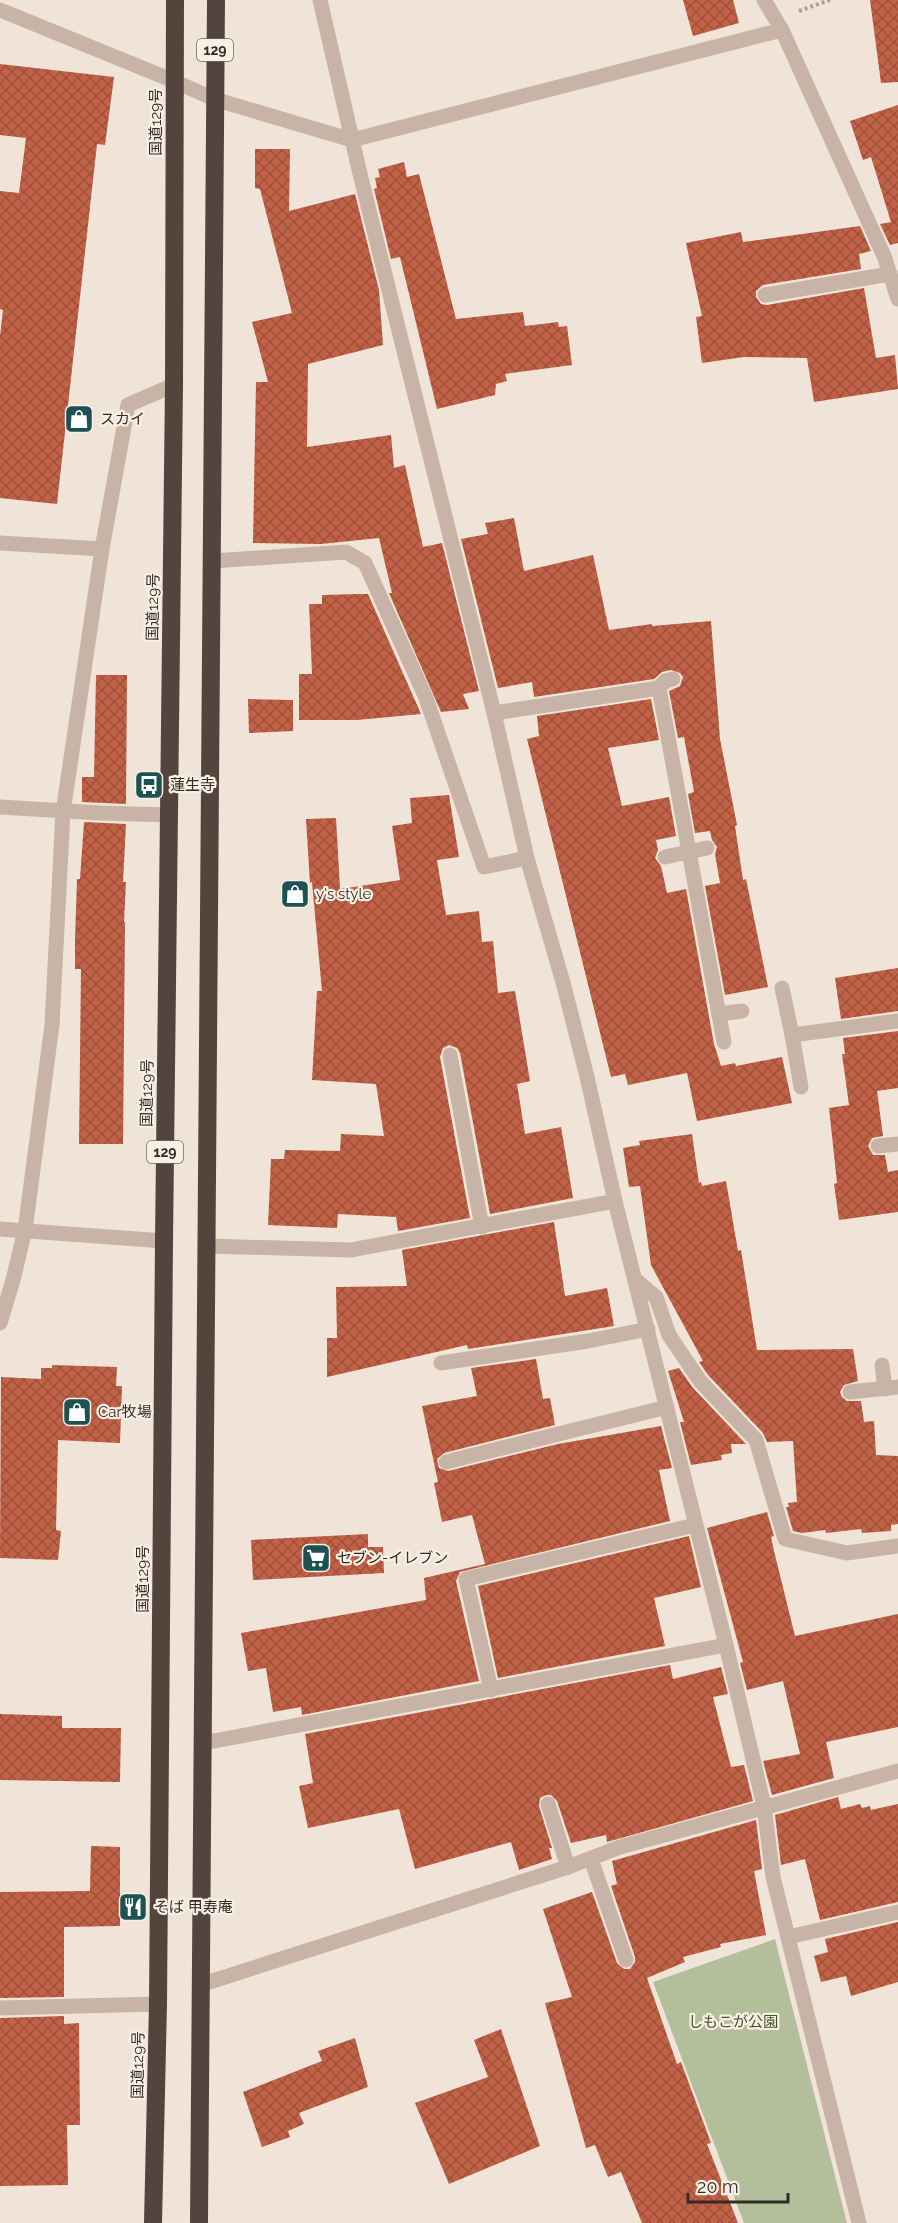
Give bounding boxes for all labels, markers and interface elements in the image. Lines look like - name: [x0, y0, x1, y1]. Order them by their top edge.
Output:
- road number: 129: [197, 39, 233, 61]
- street label: 国道129号: [147, 88, 165, 156]
- shop icon: スカイ: [63, 403, 95, 435]
- place label: スカイ: [100, 410, 145, 428]
- street label: 国道129号: [143, 573, 163, 641]
- bus stop icon: 蓮生寺: [133, 769, 165, 801]
- place label: 蓮生寺: [170, 776, 215, 794]
- shop icon: y's style: [279, 878, 311, 910]
- place label: y's style: [316, 885, 372, 903]
- street label: 国道129号: [137, 1059, 157, 1127]
- road number: 129: [147, 1141, 183, 1163]
- shop icon: Car牧場: [61, 1396, 93, 1428]
- place label: Car牧場: [98, 1403, 152, 1421]
- supermarket icon: セブン-イレブン: [300, 1542, 332, 1574]
- street label: 国道129号: [134, 1545, 152, 1613]
- place label: セブン-イレブン: [337, 1549, 448, 1567]
- restaurant icon: そば 甲寿庵: [117, 1891, 149, 1923]
- place label: そば 甲寿庵: [154, 1898, 233, 1916]
- park label: しもこが公園: [688, 2013, 778, 2031]
- street label: 国道129号: [128, 2031, 148, 2099]
- scale bar: [688, 2166, 788, 2204]
- text: 20 m: [697, 2176, 739, 2197]

